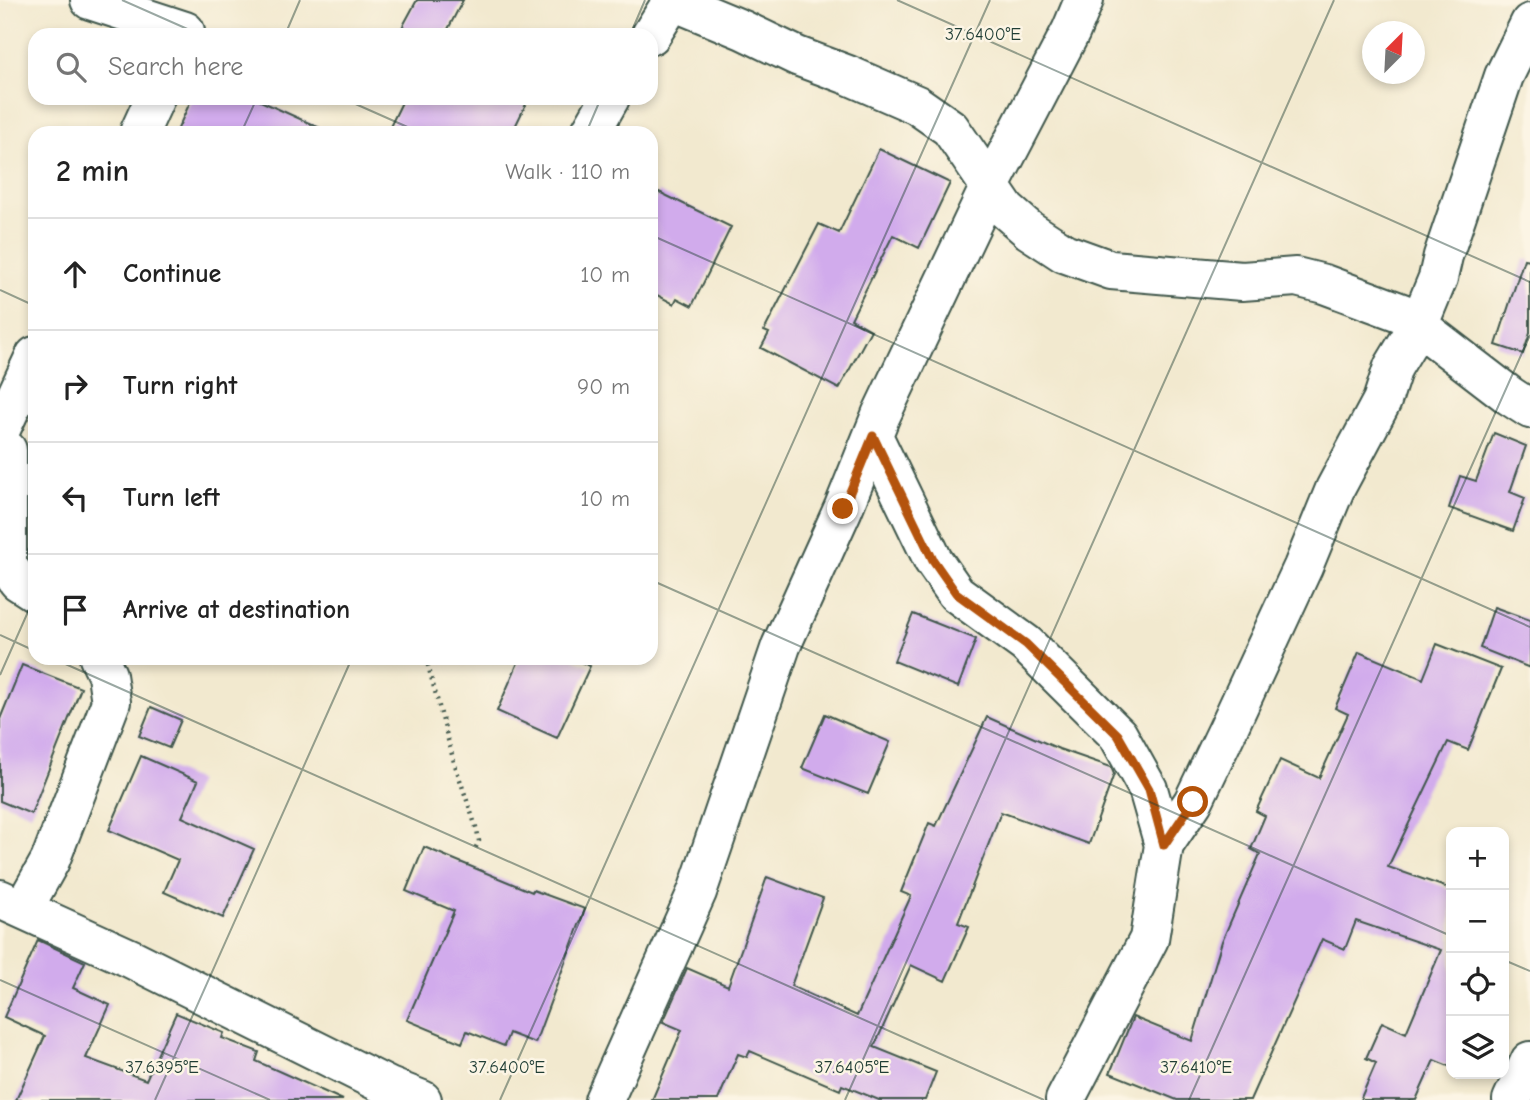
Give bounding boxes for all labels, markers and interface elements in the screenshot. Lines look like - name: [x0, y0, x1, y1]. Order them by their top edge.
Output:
- north arrow: [1362, 21, 1425, 84]
- text: 37.6400°E: [945, 24, 1021, 45]
- search box: [28, 28, 658, 105]
- icon: search: [52, 48, 90, 86]
- text: Search here: [108, 52, 243, 82]
- text: 2 min: [56, 154, 129, 189]
- text: Walk · 110 m: [505, 158, 630, 185]
- icon: ahead: [56, 255, 94, 293]
- text: Continue: [123, 259, 221, 289]
- text: 10 m: [580, 261, 630, 288]
- icon: right: [56, 367, 94, 405]
- text: Turn right: [123, 371, 237, 401]
- text: 90 m: [577, 373, 630, 400]
- icon: left: [56, 479, 94, 517]
- text: Turn left: [123, 483, 220, 513]
- text: 10 m: [580, 485, 630, 512]
- route end: [827, 493, 858, 524]
- icon: arrive: [56, 591, 94, 629]
- text: Arrive at destination: [123, 595, 350, 625]
- route start: [1177, 786, 1208, 817]
- map controls: [1446, 827, 1509, 1079]
- button: +: [1446, 827, 1509, 890]
- button: −: [1446, 890, 1509, 953]
- button: locate: [1446, 953, 1509, 1016]
- button: layers: [1446, 1016, 1509, 1079]
- text: 37.6395°E: [125, 1057, 199, 1078]
- text: 37.6400°E: [469, 1057, 545, 1078]
- text: 37.6405°E: [815, 1057, 890, 1078]
- text: 37.6410°E: [1160, 1057, 1232, 1078]

